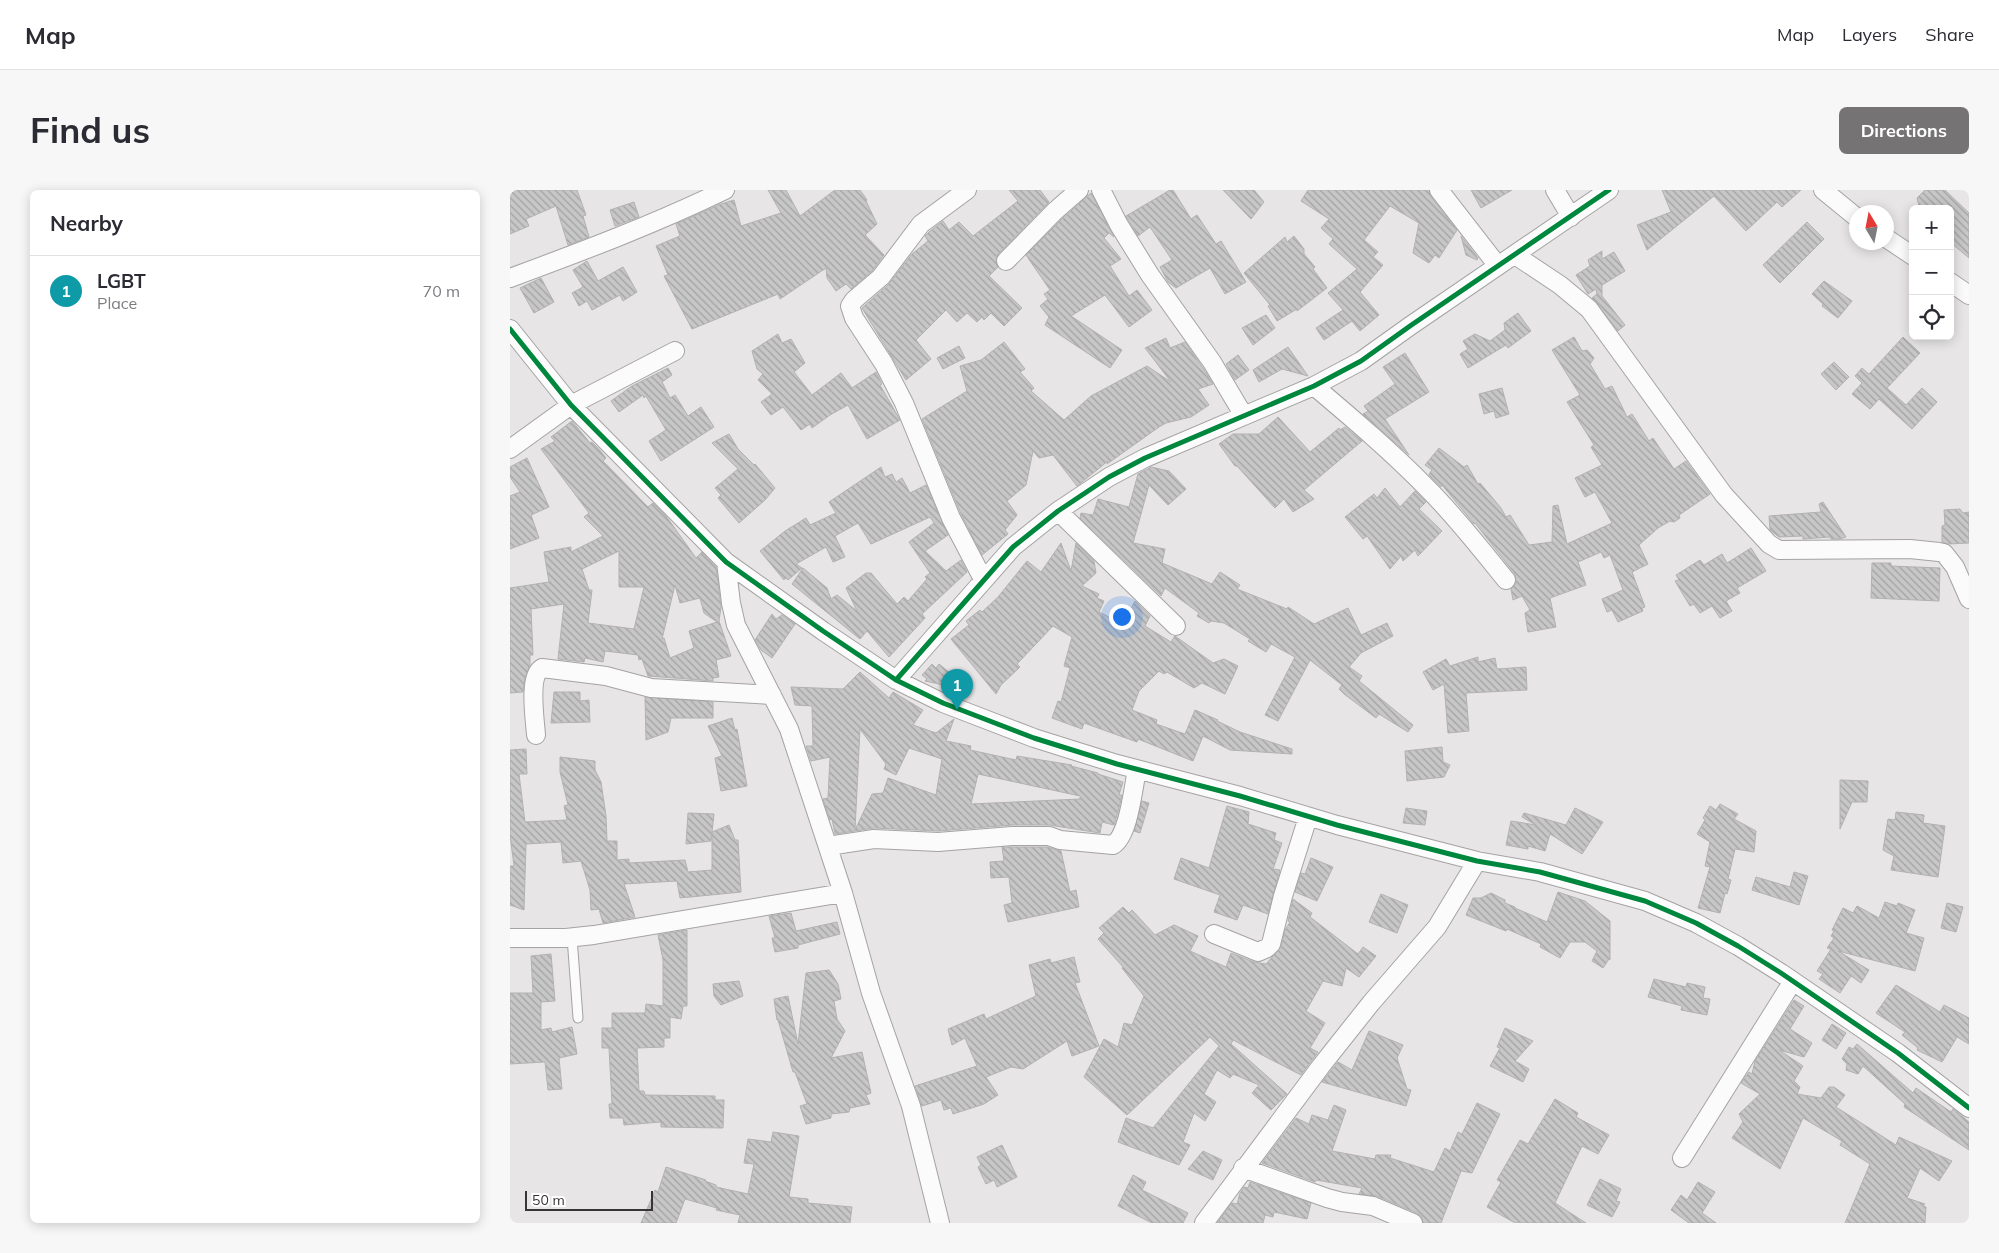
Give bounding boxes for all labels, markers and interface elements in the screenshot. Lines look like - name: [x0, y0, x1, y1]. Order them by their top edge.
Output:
- text: Map: [25, 20, 76, 50]
- text: Map: [1777, 23, 1814, 46]
- text: Layers: [1842, 23, 1897, 46]
- text: Share: [1925, 23, 1974, 46]
- button: Directions: [1839, 107, 1969, 154]
- text: Find us: [30, 108, 150, 152]
- north arrow: [1849, 205, 1894, 250]
- map controls: [1909, 205, 1954, 340]
- button: +: [1909, 205, 1954, 250]
- text: Nearby: [50, 210, 123, 236]
- button: −: [1909, 250, 1954, 295]
- text: LGBT: [97, 269, 146, 293]
- text: 1: [61, 281, 71, 301]
- text: 70 m: [423, 281, 460, 301]
- text: Place: [97, 293, 137, 313]
- button: locate: [1909, 295, 1954, 340]
- your location: [1109, 604, 1135, 630]
- pin: 1: [941, 669, 973, 710]
- scale bar: [525, 1188, 652, 1211]
- text: 50 m: [532, 1191, 565, 1209]

